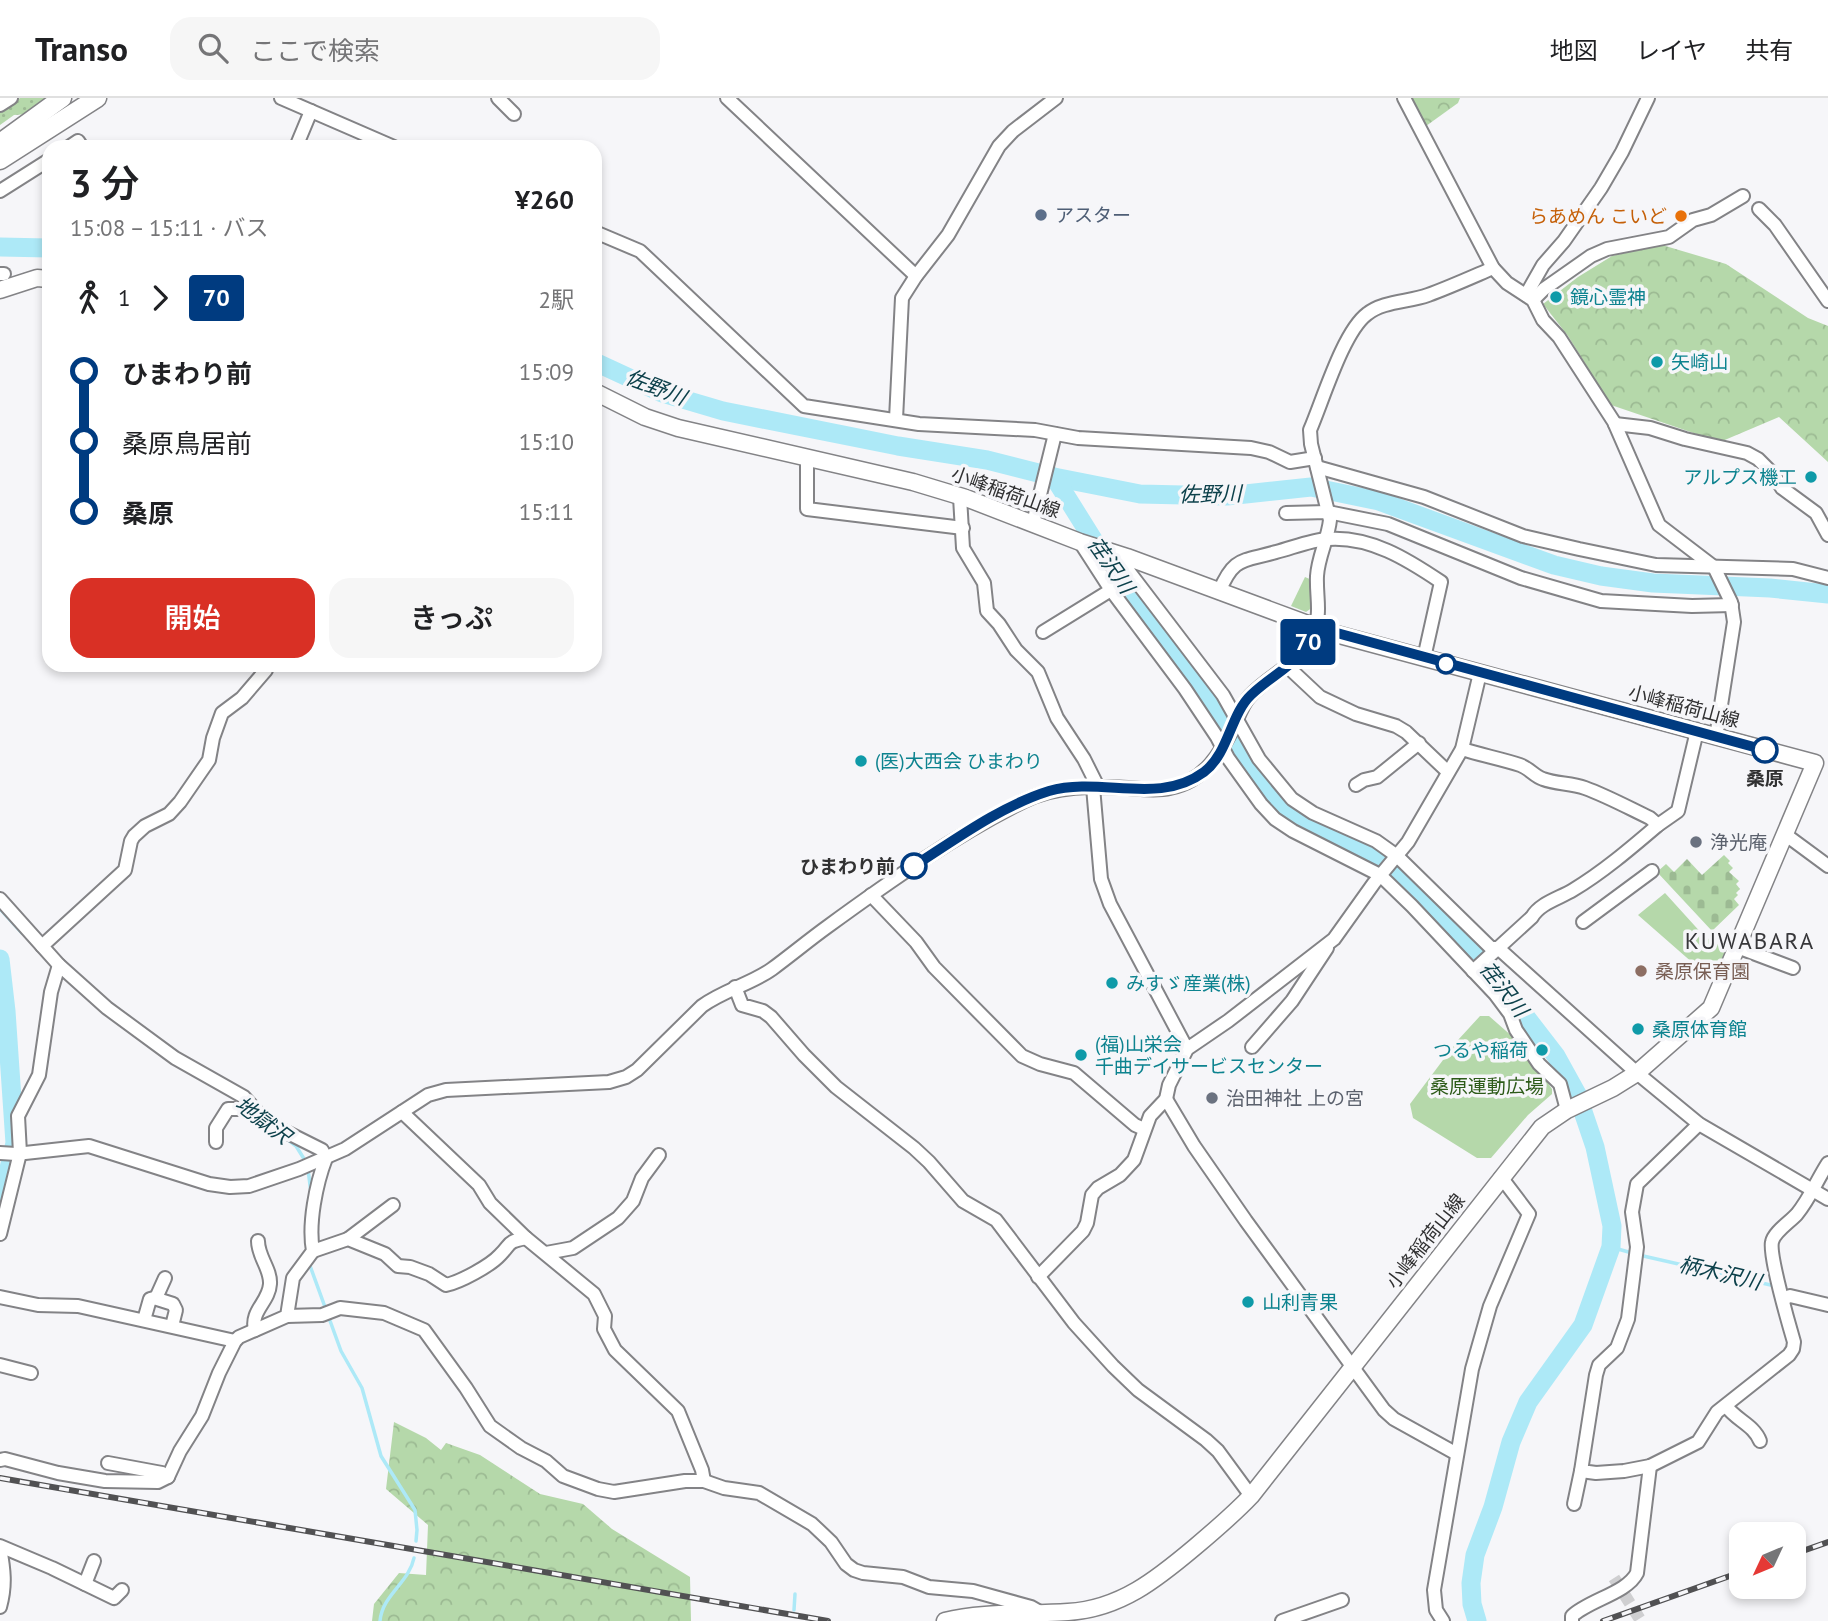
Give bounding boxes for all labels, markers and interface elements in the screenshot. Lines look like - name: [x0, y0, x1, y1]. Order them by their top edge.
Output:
- search box: [170, 17, 660, 80]
- text: Transo: [35, 27, 128, 70]
- icon: search: [194, 29, 232, 67]
- text: ここで検索: [250, 34, 380, 67]
- text: 地図: [1550, 35, 1598, 66]
- text: レイヤ: [1636, 35, 1707, 66]
- text: 共有: [1745, 35, 1793, 66]
- text: 3 分: [70, 158, 139, 207]
- text: ¥260: [515, 183, 574, 216]
- place label: アスター: [1055, 203, 1131, 227]
- place label: らあめん こいど: [1529, 204, 1667, 228]
- marker: アスター: [1033, 207, 1049, 223]
- marker: らあめん こいど: [1673, 208, 1689, 224]
- text: 15:08 – 15:11 · バス: [70, 213, 269, 242]
- icon: walk: [70, 279, 108, 317]
- icon: forward: [141, 279, 179, 317]
- text: 70: [203, 282, 230, 313]
- text: 1: [118, 283, 131, 312]
- text: 2駅: [538, 285, 574, 314]
- place label: 鏡心霊神: [1570, 285, 1646, 309]
- marker: 鏡心霊神: [1548, 289, 1564, 305]
- place label: 矢崎山: [1671, 350, 1728, 374]
- marker: 矢崎山: [1649, 354, 1665, 370]
- text: ひまわり前: [122, 357, 252, 390]
- text: 15:09: [519, 357, 574, 386]
- water label: 佐野川: [622, 363, 692, 412]
- text: 桑原鳥居前: [122, 427, 252, 460]
- text: 15:10: [519, 427, 574, 456]
- street label: 小峰稲荷山線: [948, 461, 1064, 523]
- place label: アルプス機工: [1683, 465, 1797, 489]
- marker: アルプス機工: [1803, 469, 1819, 485]
- water label: 佐野川: [1178, 480, 1244, 508]
- text: 桑原: [122, 497, 174, 530]
- text: 15:11: [519, 497, 574, 526]
- water label: 荏沢川: [1082, 531, 1141, 600]
- button: 開始: [70, 578, 315, 658]
- button: きっぷ: [329, 578, 574, 658]
- line badge: 70: [1276, 619, 1340, 665]
- text: 70: [1294, 626, 1322, 657]
- unlabelled marker: [1436, 654, 1456, 674]
- street label: 小峰稲荷山線: [1626, 680, 1742, 732]
- marker: 桑原: [1752, 737, 1778, 763]
- place label: (医)大西会 ひまわり: [875, 749, 1043, 773]
- marker: (医)大西会 ひまわり: [853, 753, 869, 769]
- place label: 桑原: [1746, 766, 1784, 790]
- place label: 浄光庵: [1710, 830, 1767, 854]
- marker: 浄光庵: [1688, 834, 1704, 850]
- marker: ひまわり前: [901, 853, 927, 879]
- place label: ひまわり前: [800, 854, 895, 878]
- district label: KUWABARA: [1685, 926, 1815, 955]
- water label: 荏沢川: [1474, 956, 1535, 1024]
- place label: 桑原保育園: [1655, 959, 1750, 983]
- marker: 桑原保育園: [1633, 963, 1649, 979]
- place label: みすゞ産業(株): [1126, 971, 1251, 995]
- marker: みすゞ産業(株): [1104, 975, 1120, 991]
- place label: 桑原体育館: [1652, 1017, 1747, 1041]
- marker: 桑原体育館: [1630, 1021, 1646, 1037]
- place label: (福)山栄会 千曲デイサービスセンター: [1095, 1032, 1323, 1078]
- place label: つるや稲荷: [1433, 1038, 1528, 1062]
- marker: つるや稲荷: [1534, 1042, 1550, 1058]
- marker: (福)山栄会 千曲デイサービスセンター: [1073, 1047, 1089, 1063]
- park label: 桑原運動広場: [1430, 1074, 1544, 1098]
- place label: 治田神社 上の宮: [1226, 1086, 1364, 1110]
- water label: 地獄沢: [230, 1090, 299, 1152]
- marker: 治田神社 上の宮: [1204, 1090, 1220, 1106]
- street label: 小峰稲荷山線: [1380, 1189, 1470, 1293]
- water label: 柄木沢川: [1676, 1250, 1766, 1296]
- place label: 山利青果: [1262, 1290, 1338, 1314]
- marker: 山利青果: [1240, 1294, 1256, 1310]
- north arrow: [1729, 1522, 1806, 1600]
- map controls: [1729, 1522, 1806, 1599]

